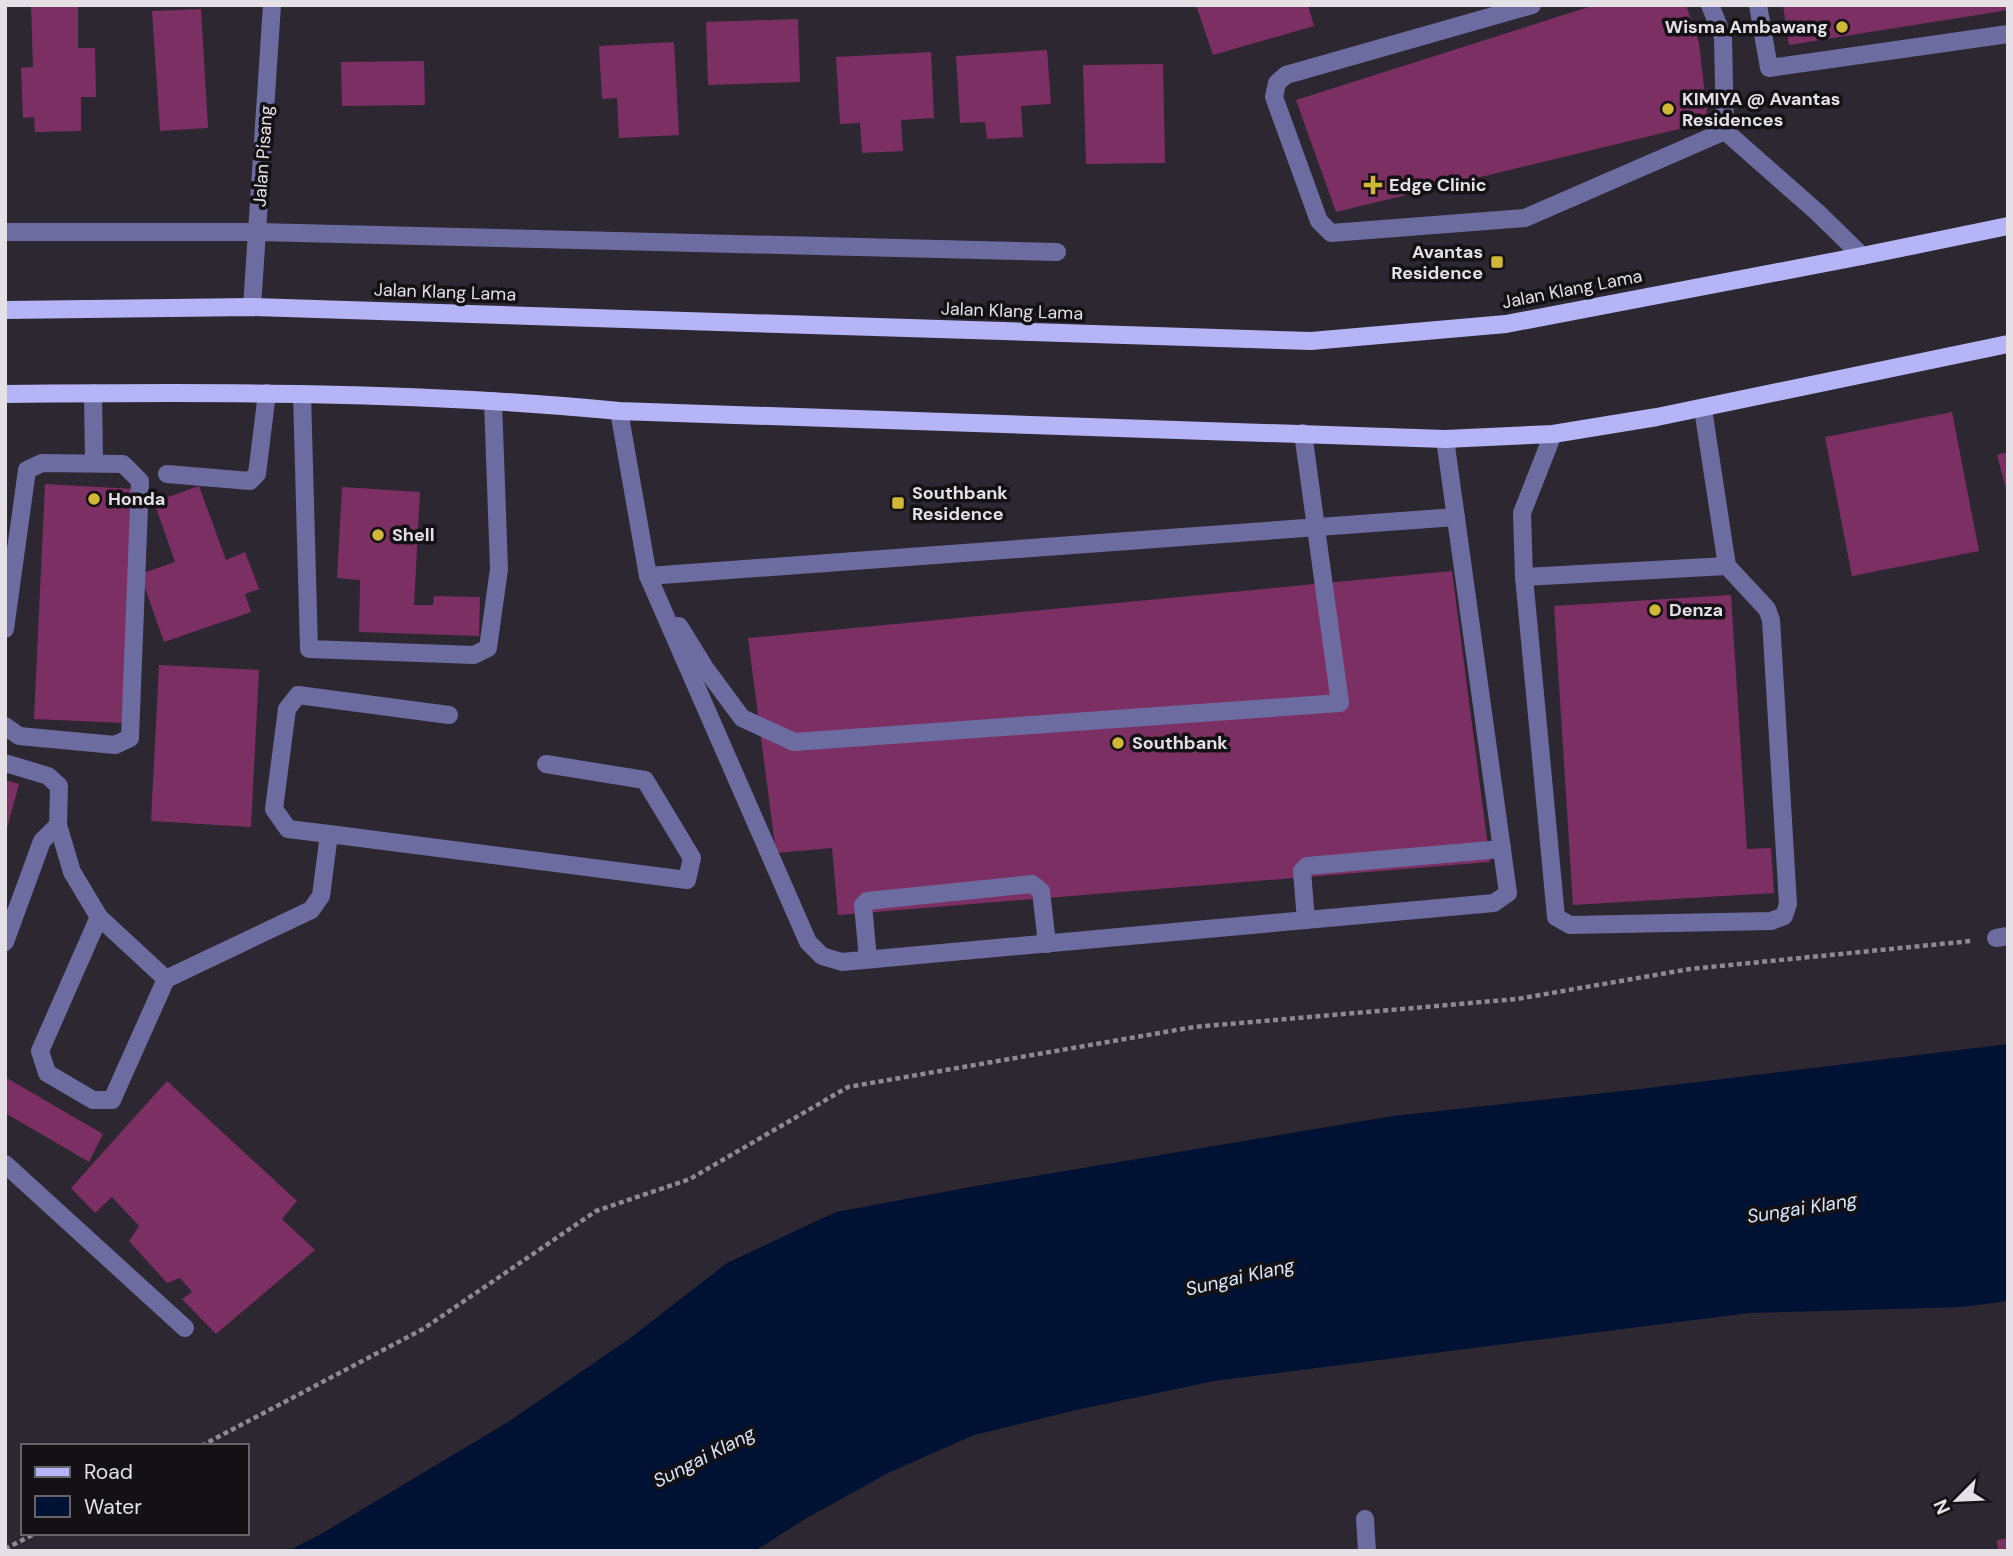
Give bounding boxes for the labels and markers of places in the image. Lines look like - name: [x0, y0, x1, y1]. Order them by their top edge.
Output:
- place label: Wisma Ambawang: [1665, 15, 1828, 39]
- marker: Wisma Ambawang: [1834, 19, 1850, 35]
- place label: KIMIYA @ Avantas Residences: [1682, 87, 1840, 132]
- marker: KIMIYA @ Avantas Residences: [1660, 101, 1676, 117]
- place label: Edge Clinic: [1389, 173, 1487, 197]
- marker: Edge Clinic: [1363, 175, 1383, 195]
- place label: Avantas Residence: [1391, 240, 1483, 285]
- marker: Avantas Residence: [1489, 254, 1505, 270]
- place label: Southbank Residence: [912, 481, 1008, 526]
- place label: Honda: [108, 487, 165, 511]
- marker: Honda: [86, 491, 102, 507]
- marker: Southbank Residence: [890, 495, 906, 511]
- place label: Shell: [392, 523, 434, 547]
- marker: Shell: [370, 527, 386, 543]
- place label: Denza: [1669, 598, 1723, 622]
- marker: Denza: [1647, 602, 1663, 618]
- place label: Southbank: [1132, 731, 1228, 755]
- marker: Southbank: [1110, 735, 1126, 751]

